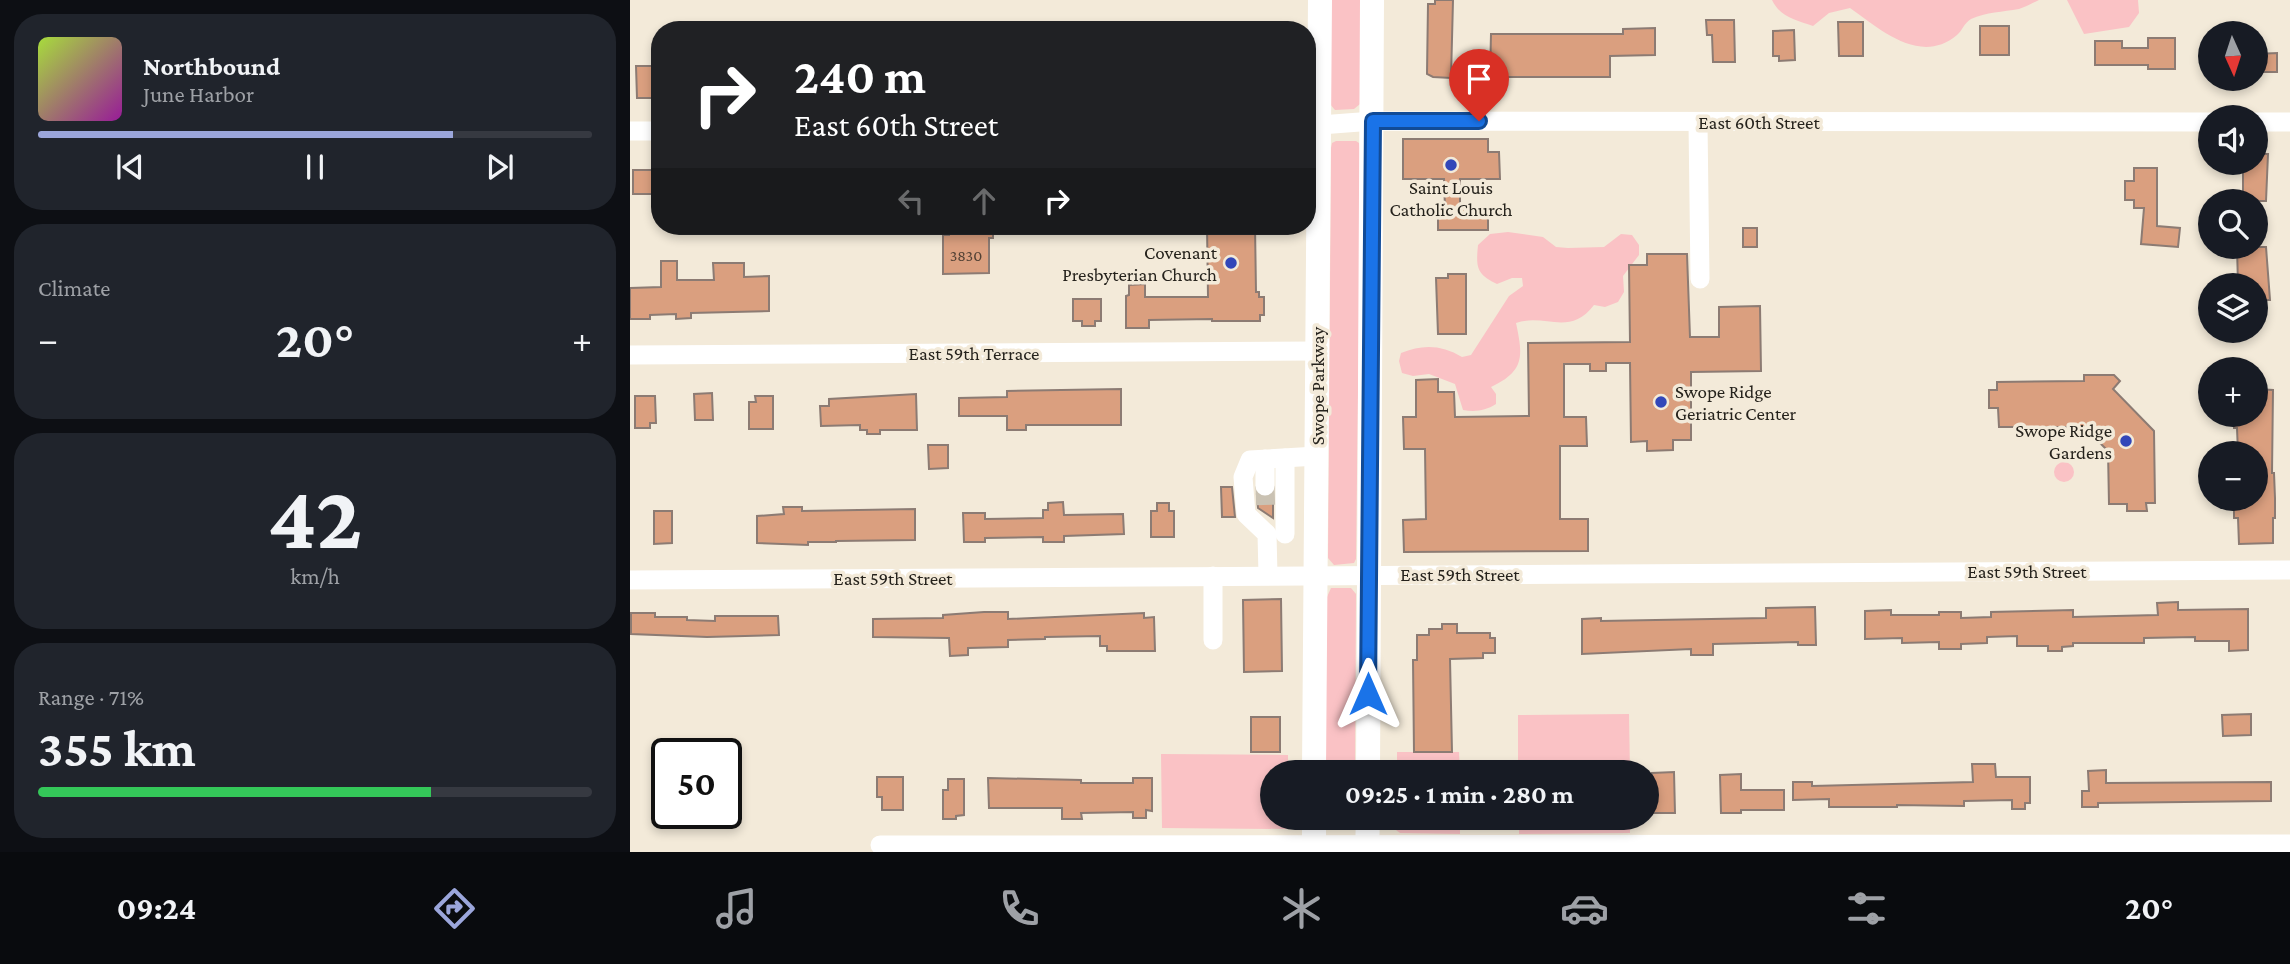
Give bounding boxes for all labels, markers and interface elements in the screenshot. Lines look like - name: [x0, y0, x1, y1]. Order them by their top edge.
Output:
- north arrow: [2198, 21, 2268, 91]
- map controls: [2198, 21, 2268, 511]
- icon: right: [679, 49, 770, 140]
- text: 240 m: [794, 49, 926, 104]
- pin: [1449, 49, 1509, 121]
- text: Northbound: [143, 52, 280, 81]
- icon: arrive: [1460, 60, 1498, 98]
- text: June Harbor: [143, 81, 254, 107]
- button: sound: [2198, 105, 2268, 175]
- text: East 60th Street: [794, 107, 998, 143]
- street label: East 60th Street: [1698, 112, 1820, 133]
- icon: previous: [111, 148, 149, 186]
- icon: pause: [296, 148, 334, 186]
- icon: next: [481, 148, 519, 186]
- marker: Saint Louis Catholic Church: [1443, 157, 1459, 173]
- place label: Saint Louis Catholic Church: [1389, 177, 1513, 220]
- icon: left: [892, 182, 930, 220]
- icon: ahead: [965, 182, 1003, 220]
- icon: right: [1038, 182, 1076, 220]
- button: search: [2198, 189, 2268, 259]
- place label: Covenant Presbyterian Church: [1062, 242, 1218, 285]
- house number: 3830: [950, 247, 982, 264]
- marker: Covenant Presbyterian Church: [1223, 255, 1239, 271]
- button: layers: [2198, 273, 2268, 343]
- text: Climate: [38, 275, 110, 301]
- text: 20°: [276, 310, 354, 368]
- text: −: [38, 318, 58, 360]
- text: +: [572, 318, 592, 360]
- street label: Swope Parkway: [1307, 326, 1328, 445]
- street label: East 59th Terrace: [909, 343, 1039, 364]
- button: +: [2198, 357, 2268, 427]
- place label: Swope Ridge Geriatric Center: [1675, 381, 1797, 424]
- marker: Swope Ridge Geriatric Center: [1653, 394, 1669, 410]
- place label: Swope Ridge Gardens: [2015, 420, 2112, 463]
- marker: Swope Ridge Gardens: [2118, 433, 2134, 449]
- button: −: [2198, 441, 2268, 511]
- text: 42: [268, 466, 362, 568]
- street label: East 59th Street: [1967, 561, 2087, 582]
- text: km/h: [290, 563, 340, 589]
- street label: East 59th Street: [1400, 564, 1520, 585]
- street label: East 59th Street: [833, 568, 953, 589]
- position arrow: [1331, 657, 1405, 731]
- text: Range · 71%: [38, 684, 144, 710]
- text: 355 km: [38, 719, 196, 777]
- speed limit sign: 50: [651, 738, 742, 829]
- text: 09:25 · 1 min · 280 m: [1345, 780, 1574, 809]
- icon: directions: [430, 884, 479, 933]
- icon: music: [712, 884, 761, 933]
- icon: phone: [995, 884, 1044, 933]
- icon: climate: [1277, 884, 1326, 933]
- icon: car: [1560, 884, 1609, 933]
- icon: filters: [1842, 884, 1891, 933]
- text: 09:24: [117, 890, 196, 926]
- text: 20°: [2125, 890, 2173, 926]

